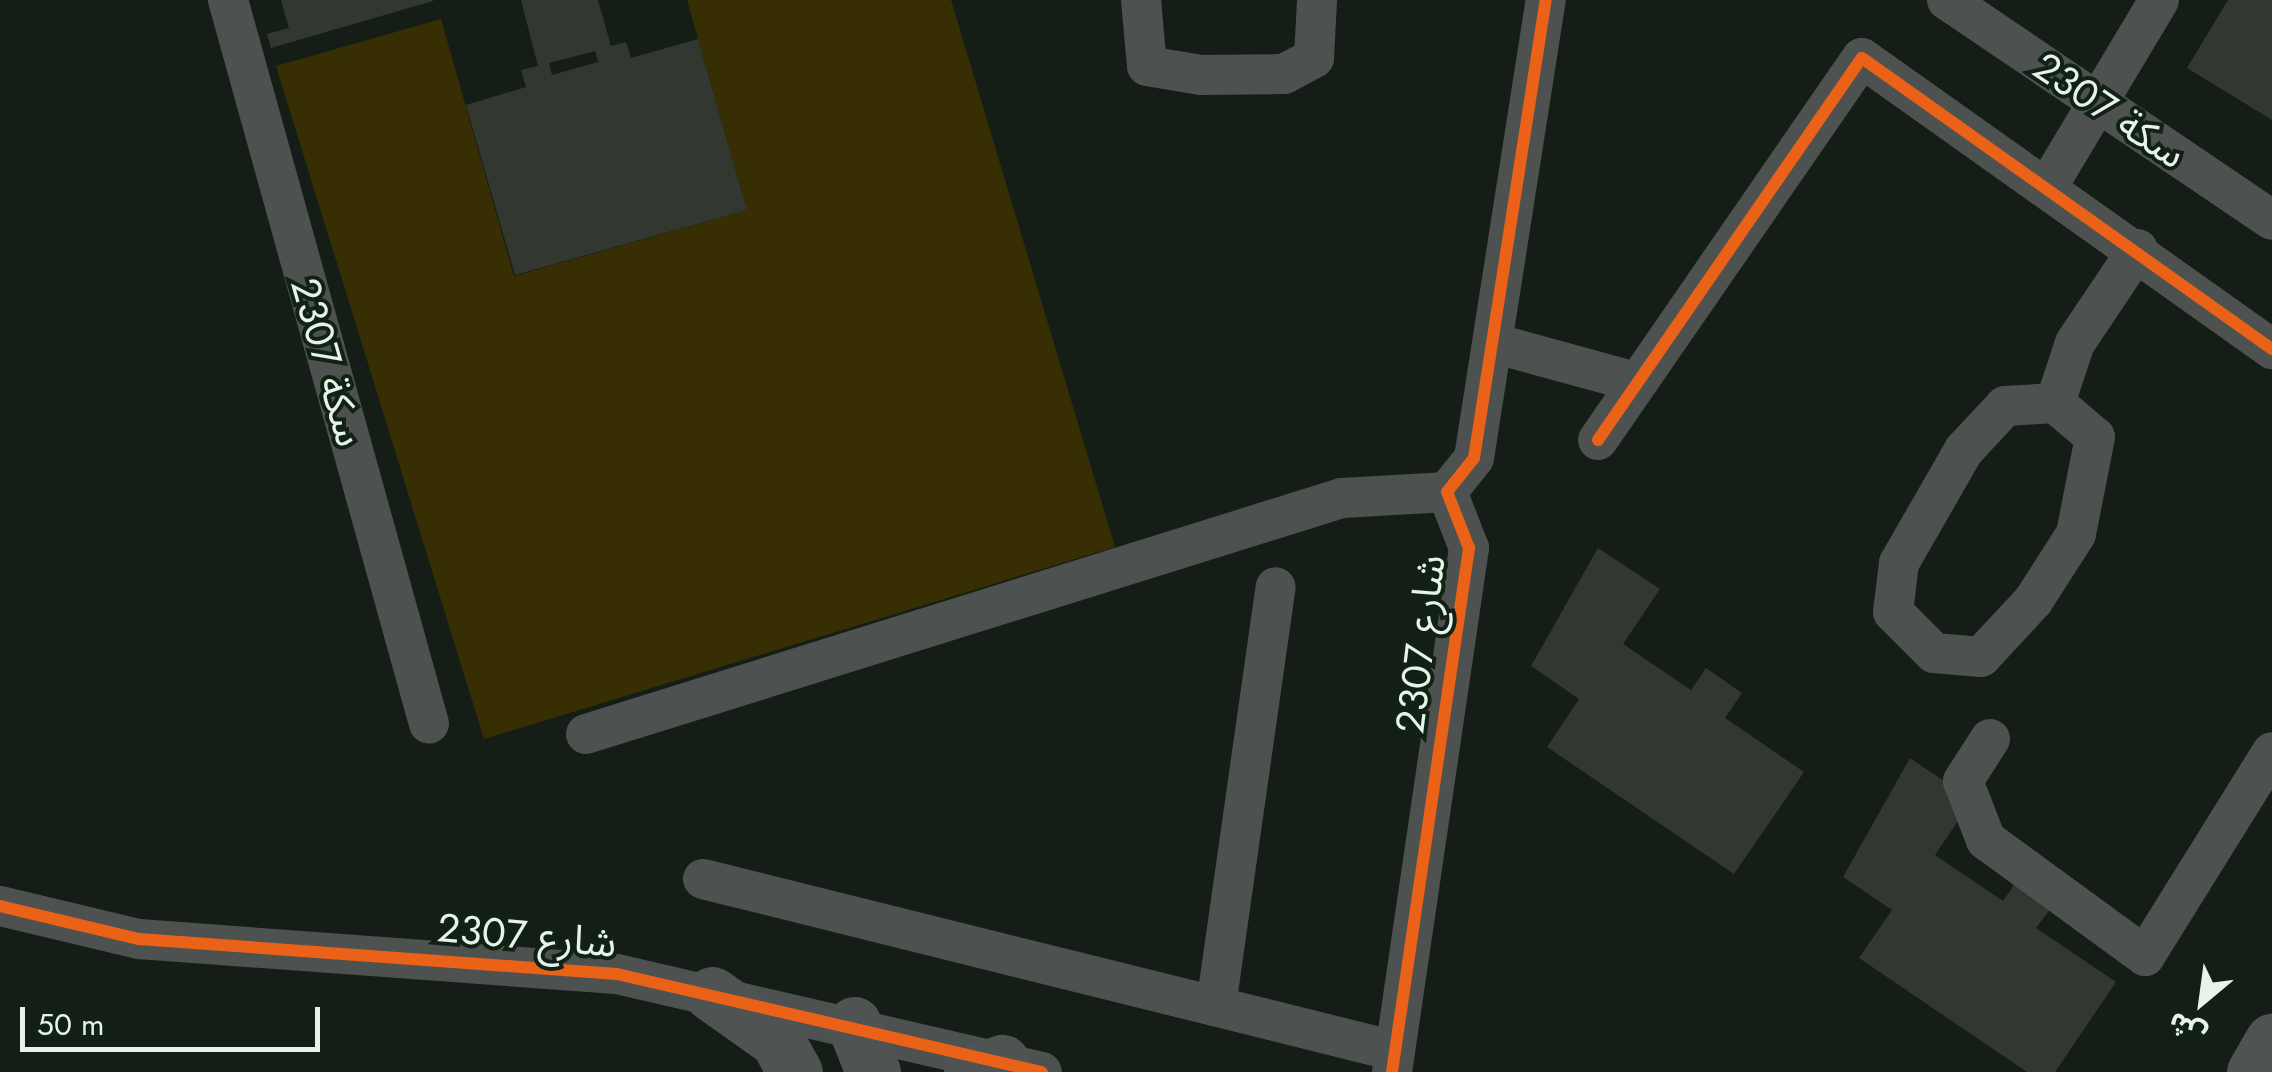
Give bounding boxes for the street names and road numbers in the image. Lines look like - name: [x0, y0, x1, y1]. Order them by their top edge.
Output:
- street label: سكة 2307: [2025, 42, 2195, 178]
- street label: سكة 2307: [281, 272, 375, 452]
- street label: 2307 شارع: [1385, 552, 1455, 736]
- street label: 2307 شارع: [435, 903, 619, 967]

